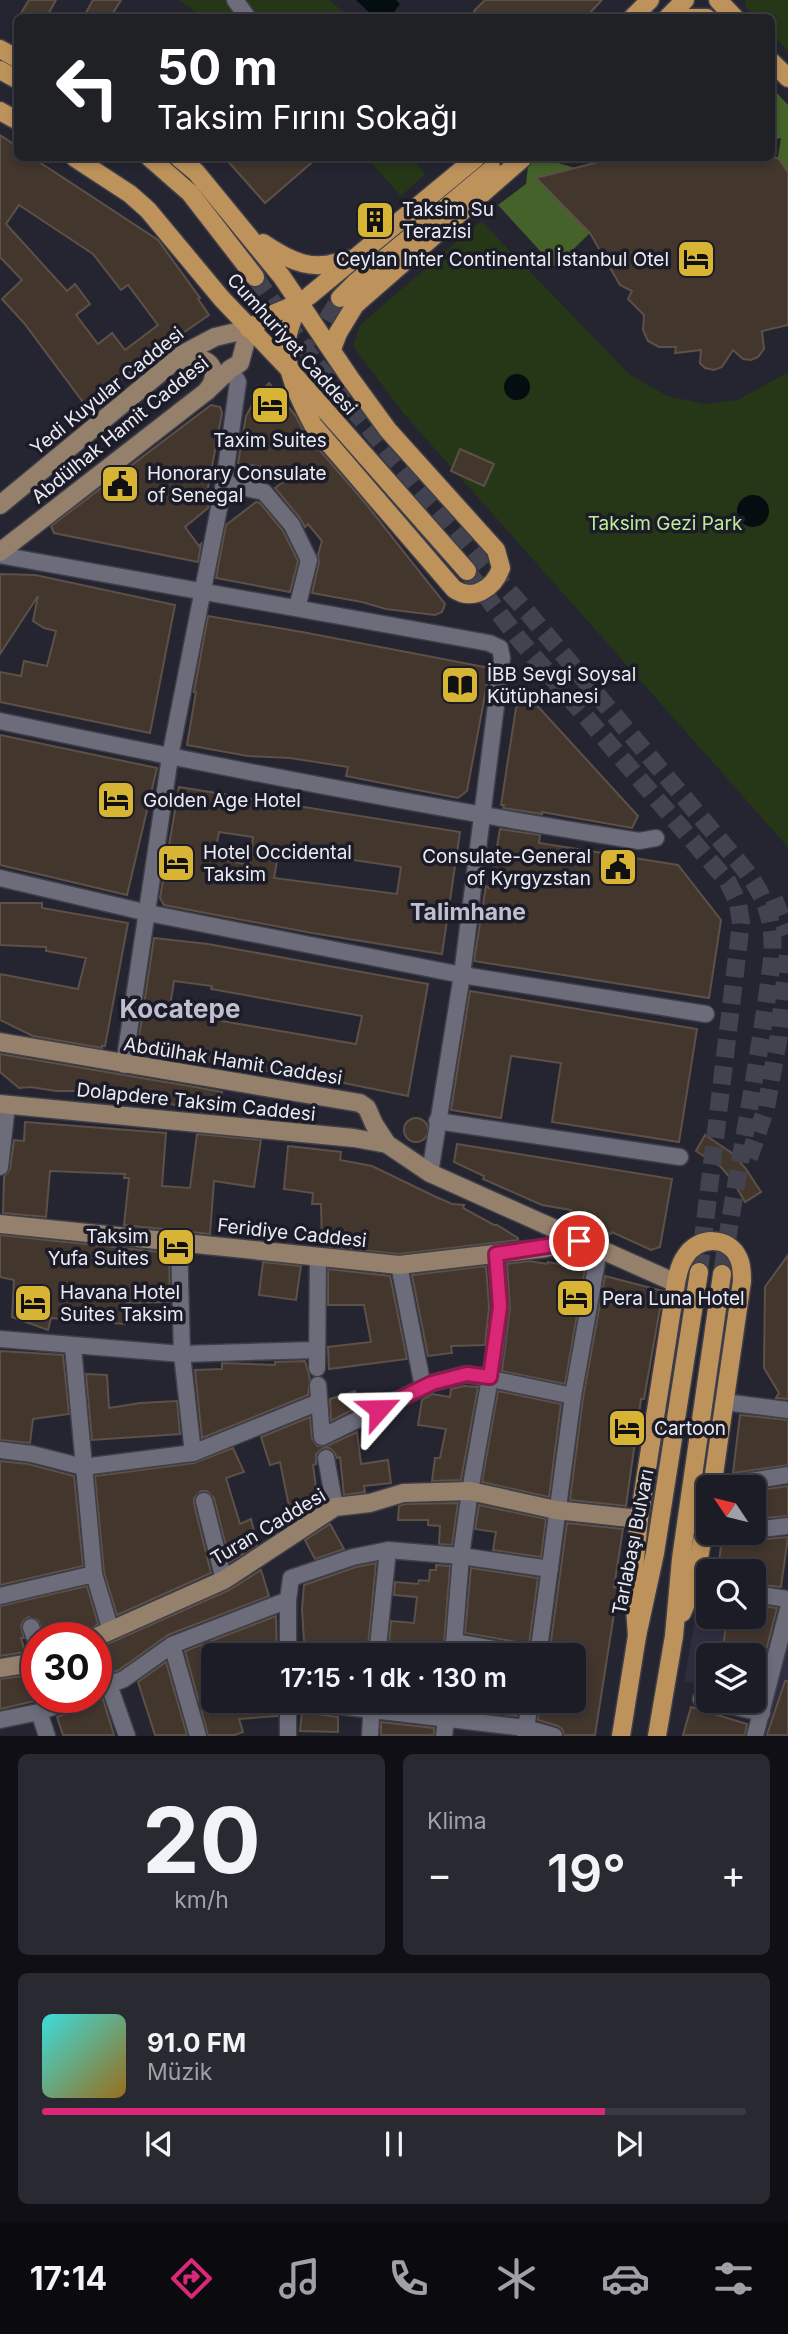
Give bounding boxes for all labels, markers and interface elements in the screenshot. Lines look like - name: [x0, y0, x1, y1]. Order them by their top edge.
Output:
- text: 50 m: [157, 38, 278, 97]
- icon: left: [42, 42, 133, 133]
- text: Taksim Fırını Sokağı: [157, 98, 458, 137]
- place label: Taksim Su Terazisi: [402, 198, 494, 243]
- building icon: Taksim Su Terazisi: [354, 199, 396, 241]
- hotel icon: Ceylan Inter Continental İstanbul Otel: [675, 238, 717, 280]
- place label: Ceylan Inter Continental İstanbul Otel: [336, 248, 669, 271]
- street label: Cumhuriyet Caddesi: [222, 268, 362, 420]
- street label: Yedi Kuyular Caddesi: [26, 322, 188, 460]
- street label: Abdülhak Hamit Caddesi: [27, 352, 213, 508]
- hotel icon: Taxim Suites: [249, 384, 291, 426]
- place label: Taxim Suites: [213, 429, 327, 452]
- place label: Honorary Consulate of Senegal: [147, 462, 327, 507]
- public building icon: Honorary Consulate of Senegal: [99, 463, 141, 505]
- park label: Taksim Gezi Park: [588, 512, 743, 535]
- place label: İBB Sevgi Soysal Kütüphanesi: [487, 663, 636, 708]
- library icon: İBB Sevgi Soysal Kütüphanesi: [439, 664, 481, 706]
- hotel icon: Golden Age Hotel: [95, 779, 137, 821]
- place label: Golden Age Hotel: [143, 789, 301, 812]
- place label: Hotel Occidental Taksim: [203, 841, 352, 886]
- hotel icon: Hotel Occidental Taksim: [155, 842, 197, 884]
- place label: Consulate-General of Kyrgyzstan: [422, 845, 591, 890]
- public building icon: Consulate-General of Kyrgyzstan: [597, 846, 639, 888]
- district label: Talimhane: [410, 898, 526, 926]
- district label: Kocatepe: [120, 993, 240, 1024]
- street label: Abdülhak Hamit Caddesi: [122, 1032, 344, 1090]
- street label: Dolapdere Taksim Caddesi: [75, 1078, 317, 1126]
- pin: [549, 1211, 609, 1271]
- street label: Feridiye Caddesi: [216, 1214, 368, 1252]
- icon: arrive: [560, 1222, 598, 1260]
- place label: Taksim Yufa Suites: [48, 1225, 149, 1270]
- hotel icon: Taksim Yufa Suites: [155, 1226, 197, 1268]
- hotel icon: Pera Luna Hotel: [554, 1277, 596, 1319]
- place label: Havana Hotel Suites Taksim: [60, 1281, 184, 1326]
- hotel icon: Havana Hotel Suites Taksim: [12, 1282, 54, 1324]
- place label: Pera Luna Hotel: [602, 1287, 745, 1310]
- position arrow: [342, 1372, 416, 1446]
- hotel icon: Cartoon: [606, 1407, 648, 1449]
- place label: Cartoon: [654, 1417, 726, 1440]
- street label: Tarlabaşı Bulvarı: [608, 1467, 658, 1617]
- north arrow: [696, 1475, 766, 1545]
- map controls: [696, 1475, 766, 1713]
- street label: Turan Caddesi: [206, 1484, 330, 1570]
- button: search: [696, 1559, 766, 1629]
- speed limit sign: 30: [21, 1622, 112, 1713]
- button: layers: [696, 1643, 766, 1713]
- text: 17:15 · 1 dk · 130 m: [280, 1662, 507, 1693]
- text: 20: [142, 1785, 261, 1895]
- text: Klima: [427, 1807, 487, 1835]
- text: 19°: [547, 1842, 626, 1905]
- text: −: [427, 1851, 452, 1897]
- text: +: [721, 1851, 746, 1897]
- text: km/h: [174, 1886, 229, 1914]
- text: 91.0 FM: [147, 2027, 246, 2058]
- text: Müzik: [147, 2058, 212, 2086]
- icon: previous: [140, 2125, 178, 2163]
- icon: pause: [375, 2125, 413, 2163]
- icon: next: [610, 2125, 648, 2163]
- icon: directions: [167, 2254, 216, 2303]
- icon: music: [275, 2254, 324, 2303]
- icon: phone: [384, 2254, 433, 2303]
- icon: climate: [492, 2254, 541, 2303]
- icon: car: [601, 2254, 650, 2303]
- icon: filters: [709, 2254, 758, 2303]
- text: 17:14: [30, 2259, 107, 2298]

